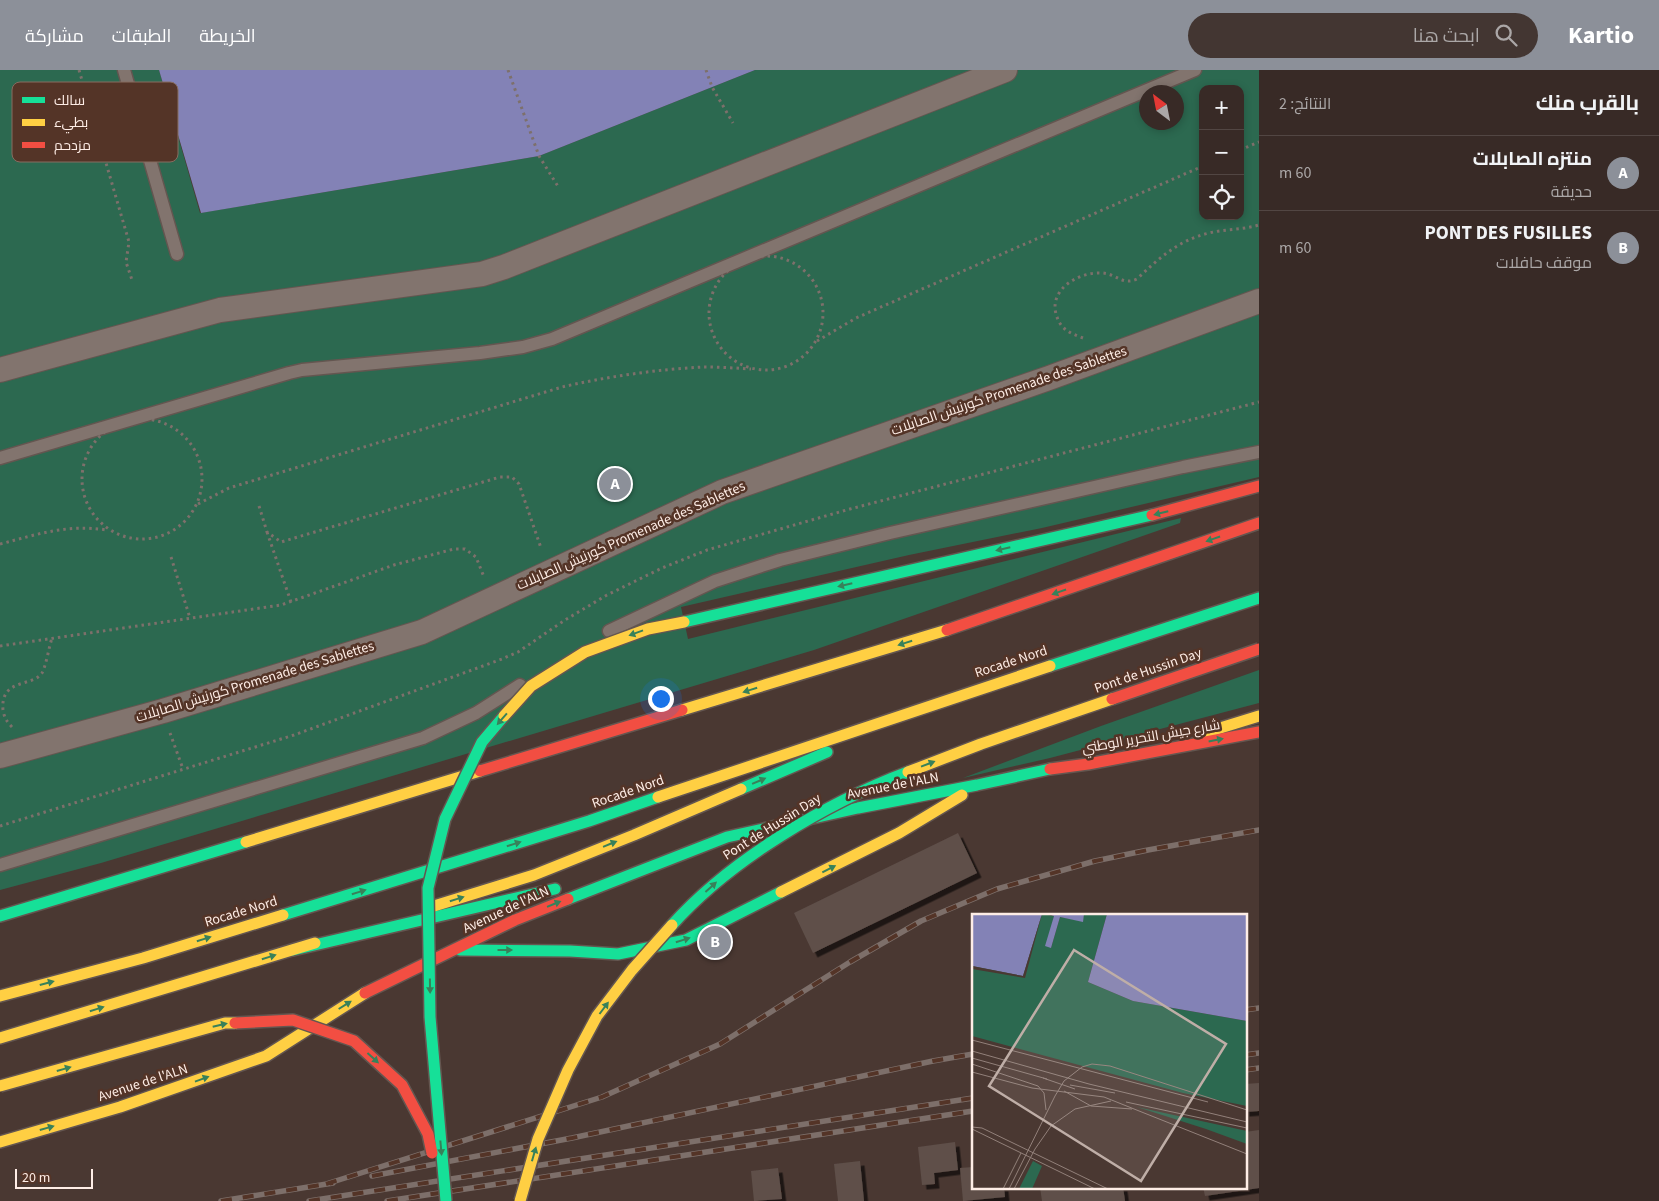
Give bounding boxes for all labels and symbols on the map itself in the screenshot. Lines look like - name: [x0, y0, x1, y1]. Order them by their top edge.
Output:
- legend: [12, 82, 178, 162]
- north arrow: [1139, 85, 1184, 130]
- text: سالك: [54, 91, 85, 111]
- text: بطيء: [54, 113, 88, 134]
- text: مزدحم: [54, 136, 91, 156]
- street label: كورنيش الصابلات Promenade des Sablettes: [888, 341, 1130, 441]
- pin: A: [599, 465, 631, 503]
- street label: كورنيش الصابلات Promenade des Sablettes: [514, 476, 749, 596]
- one-way arrow: [1154, 509, 1169, 517]
- one-way arrow: [1205, 535, 1220, 543]
- one-way arrow: [995, 545, 1011, 553]
- one-way arrow: [837, 581, 852, 589]
- one-way arrow: [1052, 588, 1067, 596]
- one-way arrow: [628, 629, 643, 637]
- street label: كورنيش الصابلات Promenade des Sablettes: [133, 636, 377, 728]
- one-way arrow: [898, 639, 913, 647]
- street label: Rocade Nord: [972, 641, 1050, 683]
- street label: Pont de Hussin Day: [1092, 643, 1205, 699]
- your location: [648, 686, 674, 712]
- one-way arrow: [742, 686, 757, 694]
- one-way arrow: [497, 713, 508, 725]
- street label: شارع جيش التحرير الوطني: [1080, 715, 1222, 760]
- one-way arrow: [1208, 736, 1224, 744]
- one-way arrow: [920, 760, 935, 767]
- street label: Avenue de l'ALN: [845, 767, 941, 805]
- street label: Rocade Nord: [589, 770, 667, 814]
- one-way arrow: [752, 776, 766, 784]
- street label: Pont de Hussin Day: [719, 788, 825, 865]
- one-way arrow: [507, 840, 522, 847]
- one-way arrow: [603, 840, 618, 848]
- one-way arrow: [822, 865, 836, 873]
- street label: Avenue de l'ALN: [460, 881, 552, 939]
- one-way arrow: [705, 881, 717, 893]
- one-way arrow: [352, 888, 367, 896]
- street label: Rocade Nord: [202, 891, 280, 933]
- one-way arrow: [449, 894, 464, 902]
- one-way arrow: [547, 900, 562, 908]
- inset map: [972, 914, 1246, 1188]
- pin: B: [699, 923, 731, 961]
- one-way arrow: [196, 935, 211, 943]
- one-way arrow: [676, 936, 691, 944]
- one-way arrow: [497, 947, 513, 955]
- one-way arrow: [262, 953, 277, 961]
- one-way arrow: [426, 978, 434, 994]
- one-way arrow: [40, 979, 55, 987]
- one-way arrow: [339, 1001, 352, 1010]
- one-way arrow: [598, 1002, 609, 1015]
- one-way arrow: [90, 1004, 105, 1012]
- one-way arrow: [213, 1021, 228, 1029]
- one-way arrow: [366, 1052, 378, 1064]
- street label: Avenue de l'ALN: [96, 1059, 190, 1107]
- one-way arrow: [56, 1064, 71, 1072]
- one-way arrow: [195, 1075, 209, 1083]
- one-way arrow: [39, 1124, 54, 1132]
- one-way arrow: [438, 1141, 446, 1157]
- one-way arrow: [530, 1147, 538, 1162]
- scale bar: [15, 1166, 92, 1189]

